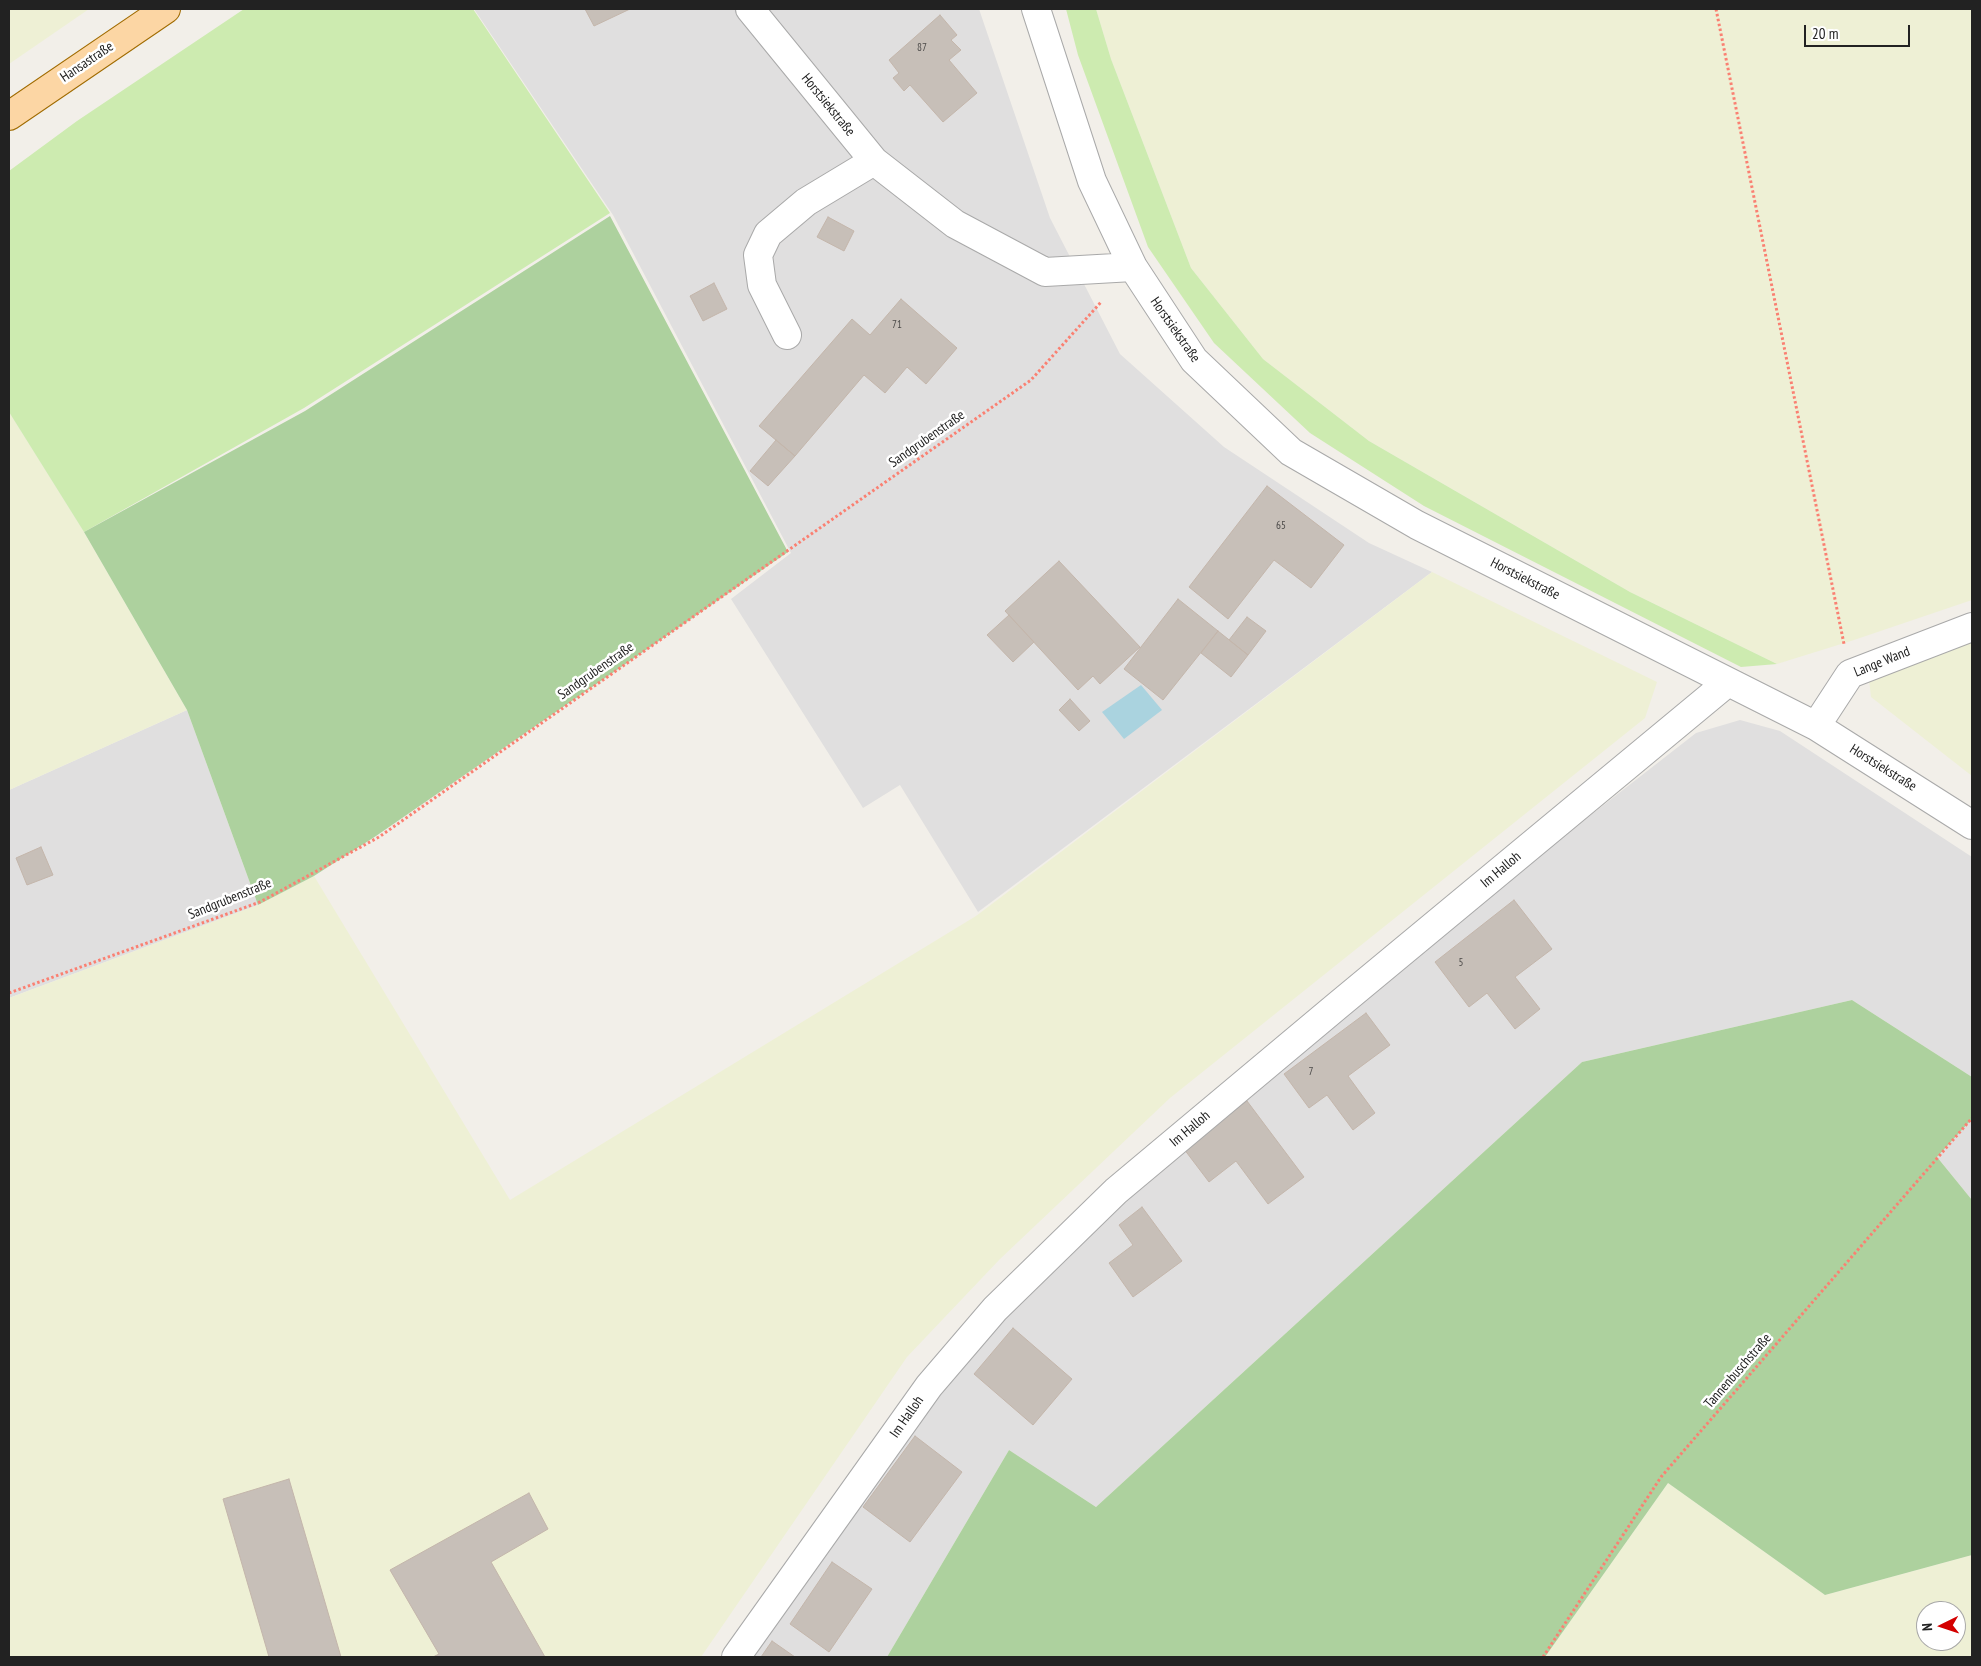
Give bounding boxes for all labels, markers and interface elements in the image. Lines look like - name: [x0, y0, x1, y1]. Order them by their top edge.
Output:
- scale bar: [1806, 15, 1912, 47]
- text: 20 m: [1812, 24, 1838, 43]
- street label: Hansastraße: [57, 38, 117, 86]
- house number: 87: [917, 41, 927, 55]
- street label: Horstsiekstraße: [798, 70, 858, 140]
- street label: Horstsiekstraße: [1146, 294, 1204, 366]
- house number: 71: [892, 318, 902, 332]
- street label: Sandgrubenstraße: [886, 407, 968, 471]
- house number: 65: [1276, 519, 1286, 533]
- street label: Horstsiekstraße: [1488, 554, 1562, 604]
- street label: Sandgrubenstraße: [555, 639, 637, 703]
- street label: Lange Wand: [1852, 643, 1912, 681]
- street label: Horstsiekstraße: [1846, 741, 1920, 795]
- street label: Im Halloh: [1478, 848, 1524, 892]
- street label: Sandgrubenstraße: [186, 875, 274, 923]
- house number: 5: [1459, 956, 1463, 970]
- house number: 7: [1309, 1065, 1313, 1079]
- street label: Im Halloh: [1167, 1107, 1213, 1151]
- street label: Tannenbuschstraße: [1701, 1330, 1775, 1412]
- street label: Im Halloh: [887, 1393, 927, 1441]
- north arrow: [1916, 1601, 1966, 1651]
- text: N: [1918, 1623, 1936, 1631]

